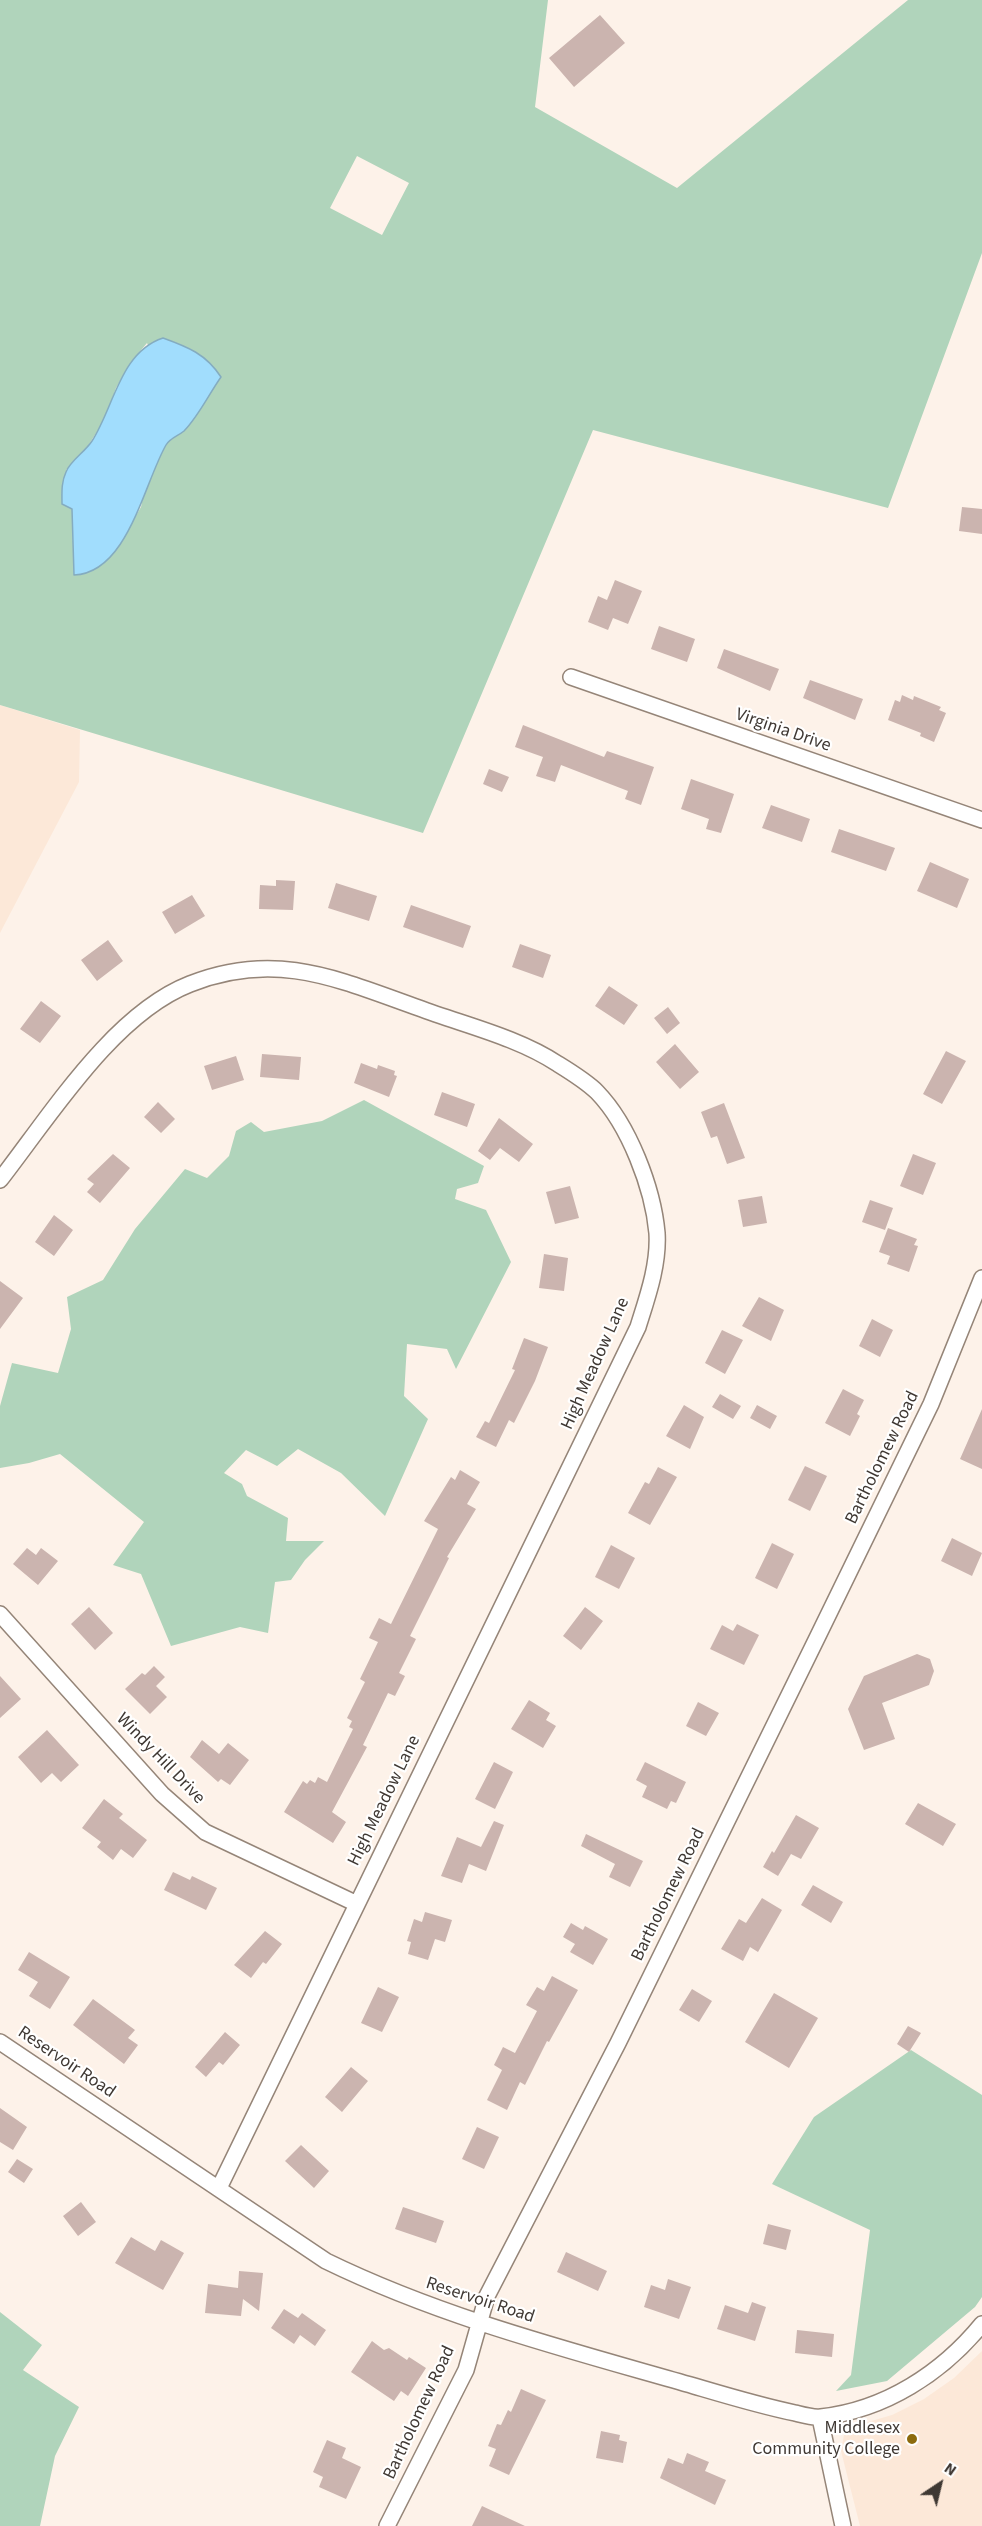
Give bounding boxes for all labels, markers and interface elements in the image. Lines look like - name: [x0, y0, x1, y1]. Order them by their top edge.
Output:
- street label: Virginia Drive: [733, 705, 833, 757]
- street label: High Meadow Lane: [557, 1295, 635, 1433]
- street label: Bartholomew Road: [842, 1388, 924, 1528]
- street label: Windy Hill Drive: [111, 1709, 209, 1809]
- street label: High Meadow Lane: [344, 1732, 426, 1870]
- street label: Bartholomew Road: [628, 1825, 710, 1965]
- street label: Reservoir Road: [13, 2022, 119, 2104]
- street label: Reservoir Road: [423, 2273, 537, 2329]
- street label: Bartholomew Road: [380, 2343, 460, 2483]
- place label: Middlesex Community College: [752, 2418, 900, 2460]
- marker: Middlesex Community College: [905, 2432, 919, 2446]
- north arrow: [910, 2454, 970, 2514]
- text: N: [940, 2457, 961, 2481]

